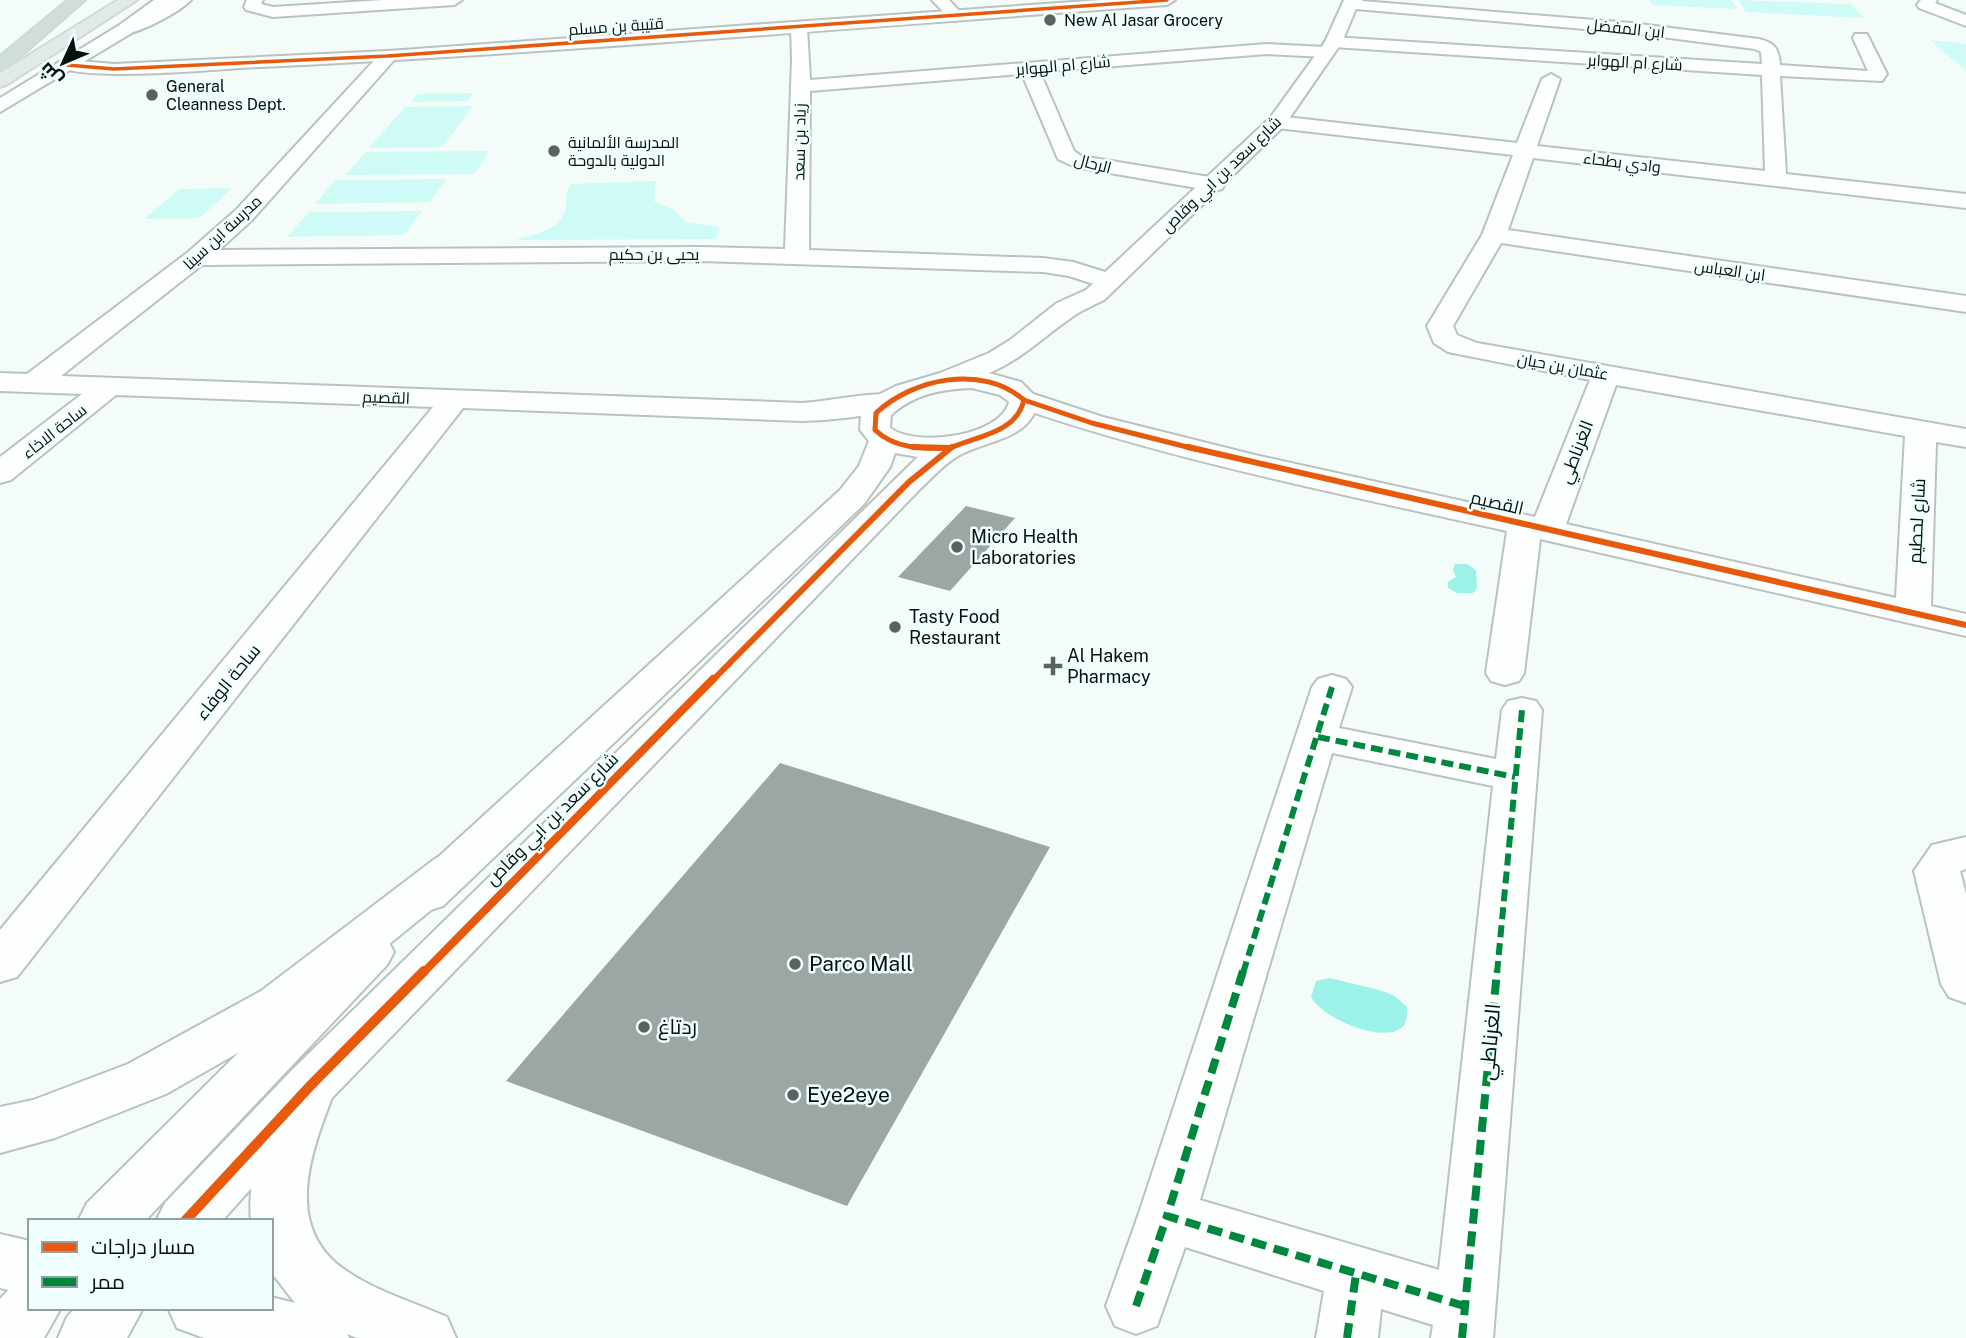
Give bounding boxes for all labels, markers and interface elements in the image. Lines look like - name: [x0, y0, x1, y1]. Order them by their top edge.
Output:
- place label: New Al Jasar Grocery: [1064, 11, 1223, 30]
- marker: New Al Jasar Grocery: [1042, 12, 1058, 28]
- street label: قتيبة بن مسلم: [568, 14, 665, 41]
- street label: ابن المفضل: [1586, 15, 1666, 43]
- north arrow: [28, 28, 98, 98]
- street label: شارع ام الهوابر: [1586, 50, 1683, 76]
- street label: شارع ام الهوابر: [1014, 52, 1111, 81]
- text: ش: [34, 58, 68, 91]
- place label: General Cleanness Dept.: [166, 77, 286, 114]
- marker: General Cleanness Dept.: [144, 87, 160, 103]
- street label: زياد بن سعد: [789, 103, 811, 181]
- street label: شارع سعد بن ابي وقاص: [1158, 112, 1288, 239]
- place label: المدرسة الألمانية الدولية بالدوحة: [568, 133, 679, 170]
- marker: المدرسة الألمانية الدولية بالدوحة: [546, 143, 562, 159]
- street label: وادي بطحاء: [1581, 148, 1662, 181]
- street label: الرحال: [1072, 149, 1114, 179]
- street label: مدرسة ابن سينا: [179, 191, 266, 274]
- street label: يحيى بن حكيم: [609, 245, 700, 266]
- street label: ابن العباس: [1693, 256, 1767, 286]
- street label: عثمان بن حيان: [1516, 349, 1610, 385]
- street label: القصيم: [362, 387, 410, 410]
- street label: ساحة الاخاء: [18, 400, 90, 463]
- street label: الغرناطي: [1554, 417, 1601, 488]
- street label: شارع لحطيم: [1904, 478, 1931, 564]
- street label: القصيم: [1468, 486, 1526, 521]
- place label: Micro Health Laboratories: [971, 526, 1078, 568]
- marker: Micro Health Laboratories: [949, 539, 965, 555]
- place label: Tasty Food Restaurant: [909, 606, 1001, 648]
- marker: Tasty Food Restaurant: [887, 619, 903, 635]
- street label: ساحة الوفاء: [191, 640, 265, 724]
- place label: Al Hakem Pharmacy: [1067, 645, 1151, 687]
- marker: Al Hakem Pharmacy: [1045, 658, 1061, 674]
- street label: شارع سعد بن ابي وقاص: [481, 748, 625, 892]
- place label: Parco Mall: [809, 951, 913, 976]
- marker: Parco Mall: [787, 956, 803, 972]
- street label: الغرناطي: [1474, 1002, 1509, 1082]
- place label: ردتاغ: [658, 1014, 697, 1041]
- marker: ردتاغ: [636, 1019, 652, 1035]
- place label: Eye2eye: [807, 1082, 890, 1107]
- marker: Eye2eye: [785, 1087, 801, 1103]
- legend: [28, 1219, 273, 1310]
- text: مسار دراجات: [91, 1234, 195, 1259]
- text: ممر: [90, 1269, 125, 1294]

